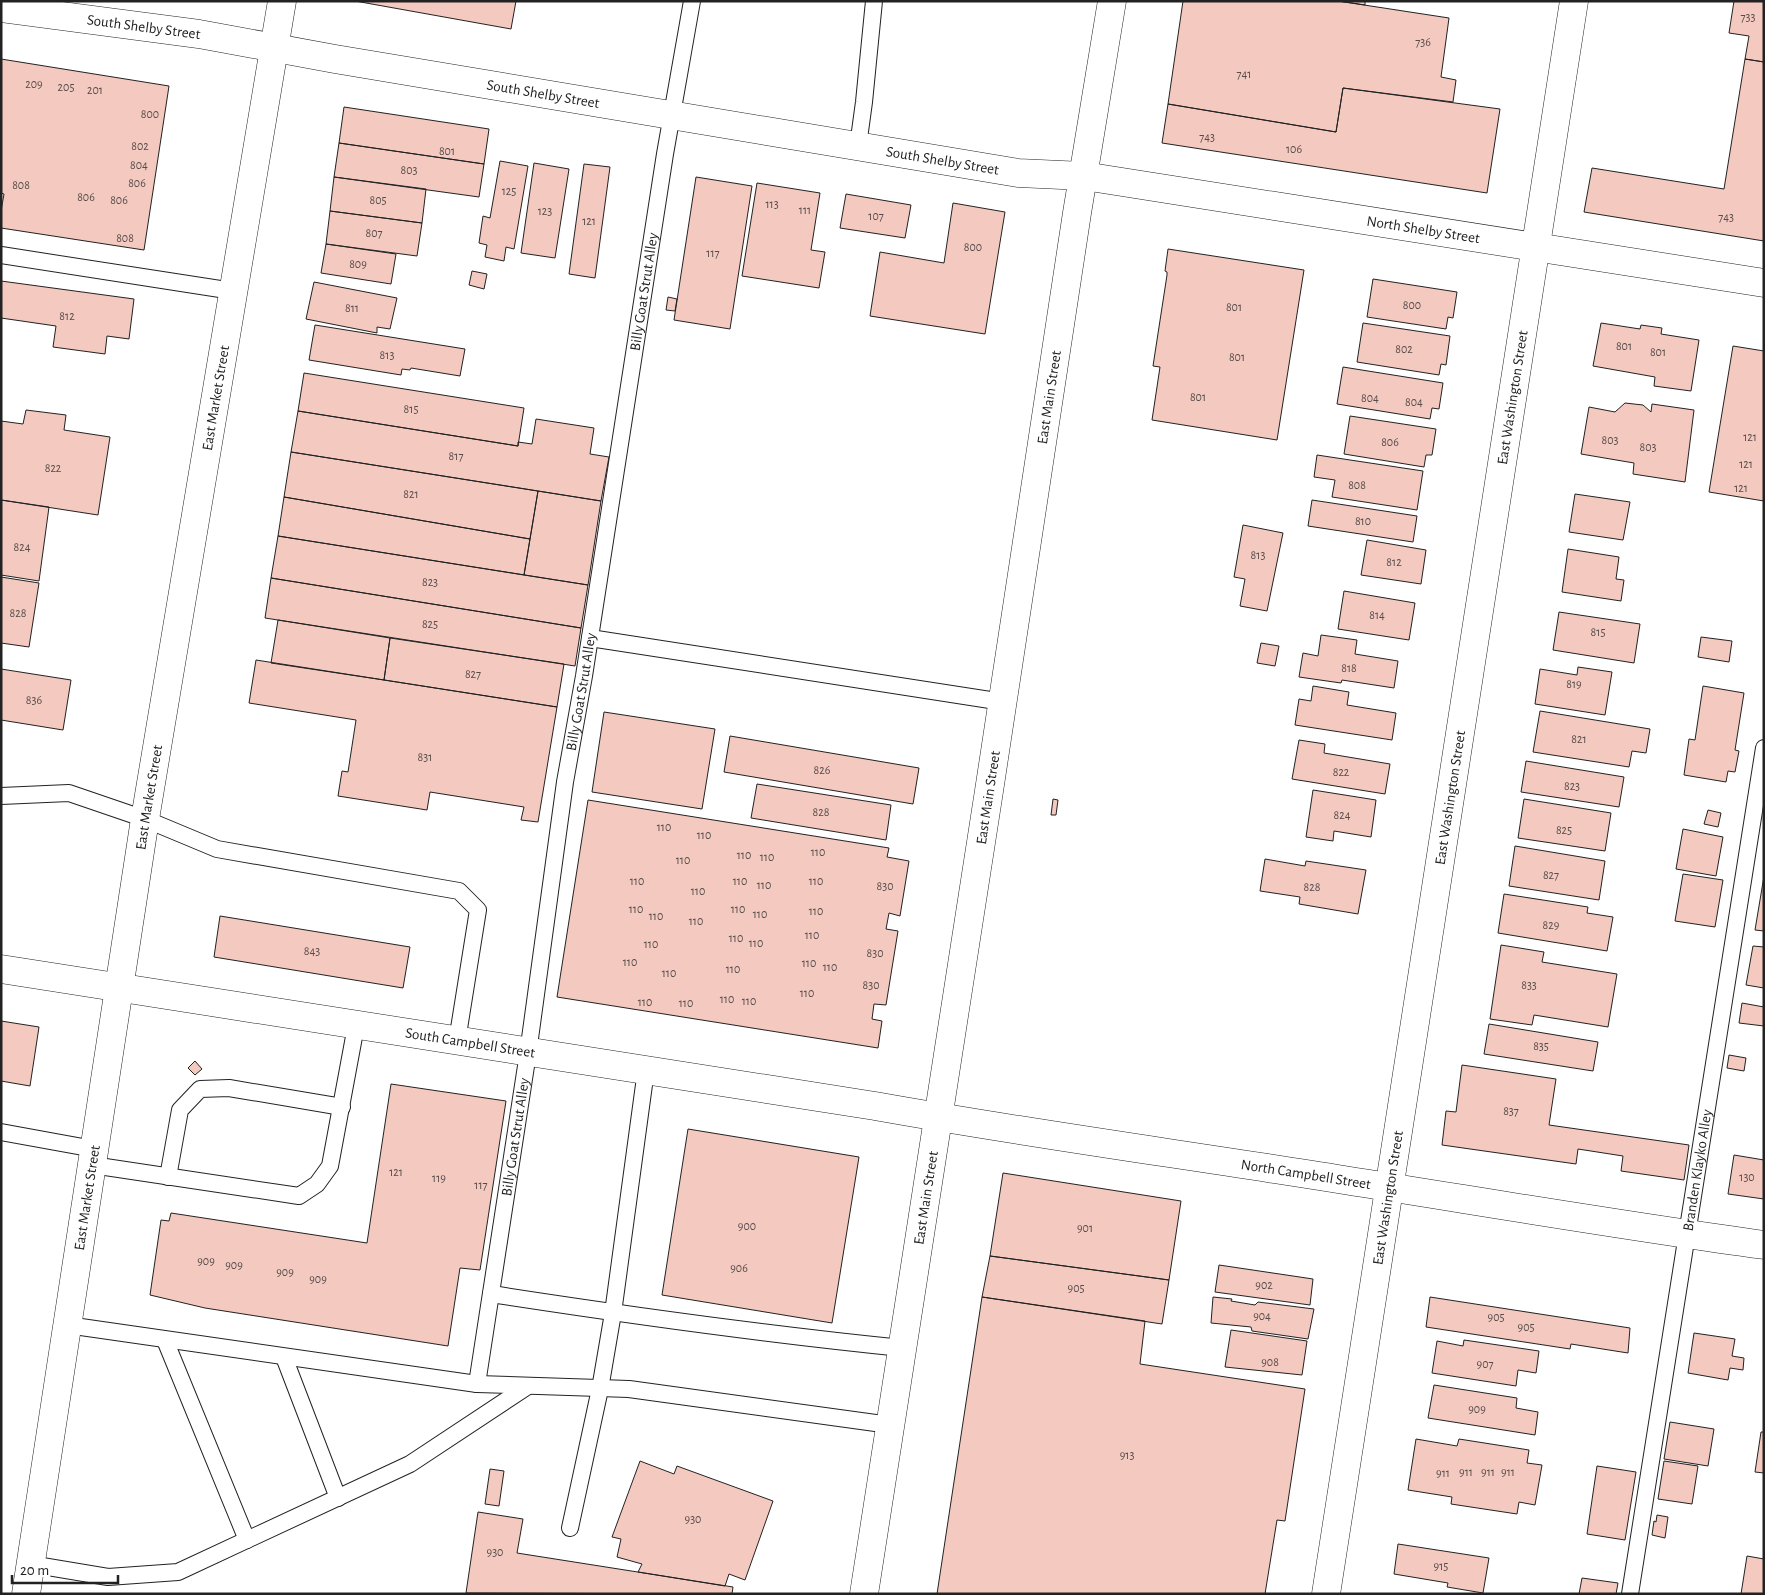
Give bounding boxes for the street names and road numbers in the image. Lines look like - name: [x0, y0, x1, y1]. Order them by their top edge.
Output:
- street label: South Shelby Street: [86, 12, 201, 42]
- street label: South Shelby Street: [486, 77, 601, 111]
- street label: South Shelby Street: [885, 144, 1000, 178]
- street label: North Shelby Street: [1366, 214, 1481, 246]
- street label: Billy Goat Strut Alley: [628, 231, 661, 352]
- street label: East Washington Street: [1495, 329, 1531, 466]
- street label: East Market Street: [200, 344, 232, 452]
- street label: East Main Street: [1035, 349, 1064, 445]
- street label: Billy Goat Strut Alley: [564, 631, 599, 752]
- street label: East Washington Street: [1433, 729, 1468, 866]
- street label: East Market Street: [133, 744, 165, 851]
- street label: East Main Street: [974, 750, 1003, 846]
- street label: South Campbell Street: [404, 1025, 536, 1061]
- street label: Billy Goat Strut Alley: [499, 1076, 532, 1197]
- street label: Branden Klayko Alley: [1681, 1108, 1715, 1232]
- street label: East Washington Street: [1370, 1129, 1406, 1266]
- street label: East Market Street: [72, 1144, 103, 1251]
- street label: East Main Street: [911, 1150, 941, 1246]
- street label: North Campbell Street: [1240, 1157, 1372, 1192]

